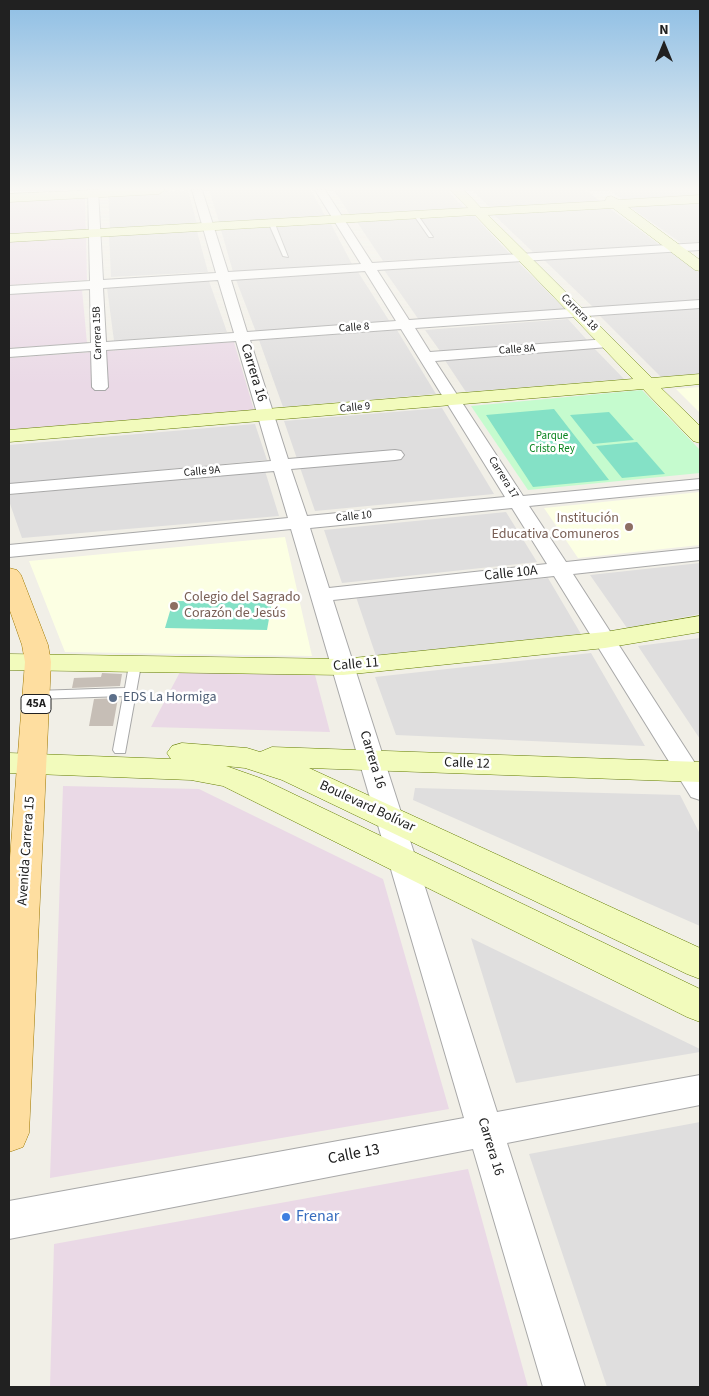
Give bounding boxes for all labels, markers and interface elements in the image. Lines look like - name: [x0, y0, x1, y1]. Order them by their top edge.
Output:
- north arrow: [639, 20, 689, 70]
- text: N: [659, 20, 669, 40]
- street label: Carrera 18: [558, 292, 600, 334]
- street label: Carrera 15B: [90, 306, 106, 360]
- street label: Calle 8: [338, 320, 370, 336]
- street label: Carrera 16: [236, 342, 270, 404]
- street label: Calle 8A: [498, 342, 536, 358]
- street label: Calle 9: [339, 400, 371, 416]
- park label: Parque Cristo Rey: [529, 430, 575, 456]
- street label: Carrera 17: [485, 455, 521, 501]
- street label: Calle 9A: [183, 464, 221, 480]
- street label: Calle 10: [335, 509, 373, 525]
- place label: Institución Educativa Comuneros: [491, 511, 619, 544]
- marker: Institución Educativa Comuneros: [623, 521, 635, 533]
- street label: Calle 10A: [484, 563, 538, 585]
- place label: Colegio del Sagrado Corazón de Jesús: [184, 590, 300, 622]
- marker: Colegio del Sagrado Corazón de Jesús: [168, 600, 180, 612]
- street label: Calle 11: [332, 655, 380, 675]
- place label: EDS La Hormiga: [123, 690, 216, 706]
- marker: EDS La Hormiga: [107, 692, 119, 704]
- road number: 45A: [21, 694, 51, 714]
- street label: Carrera 16: [355, 729, 389, 791]
- street label: Calle 12: [444, 755, 490, 773]
- street label: Boulevard Bolívar: [316, 777, 418, 837]
- street label: Avenida Carrera 15: [15, 796, 39, 906]
- street label: Carrera 16: [473, 1116, 507, 1178]
- street label: Calle 13: [326, 1141, 382, 1169]
- place label: Frenar: [296, 1207, 339, 1227]
- marker: Frenar: [280, 1211, 292, 1223]

